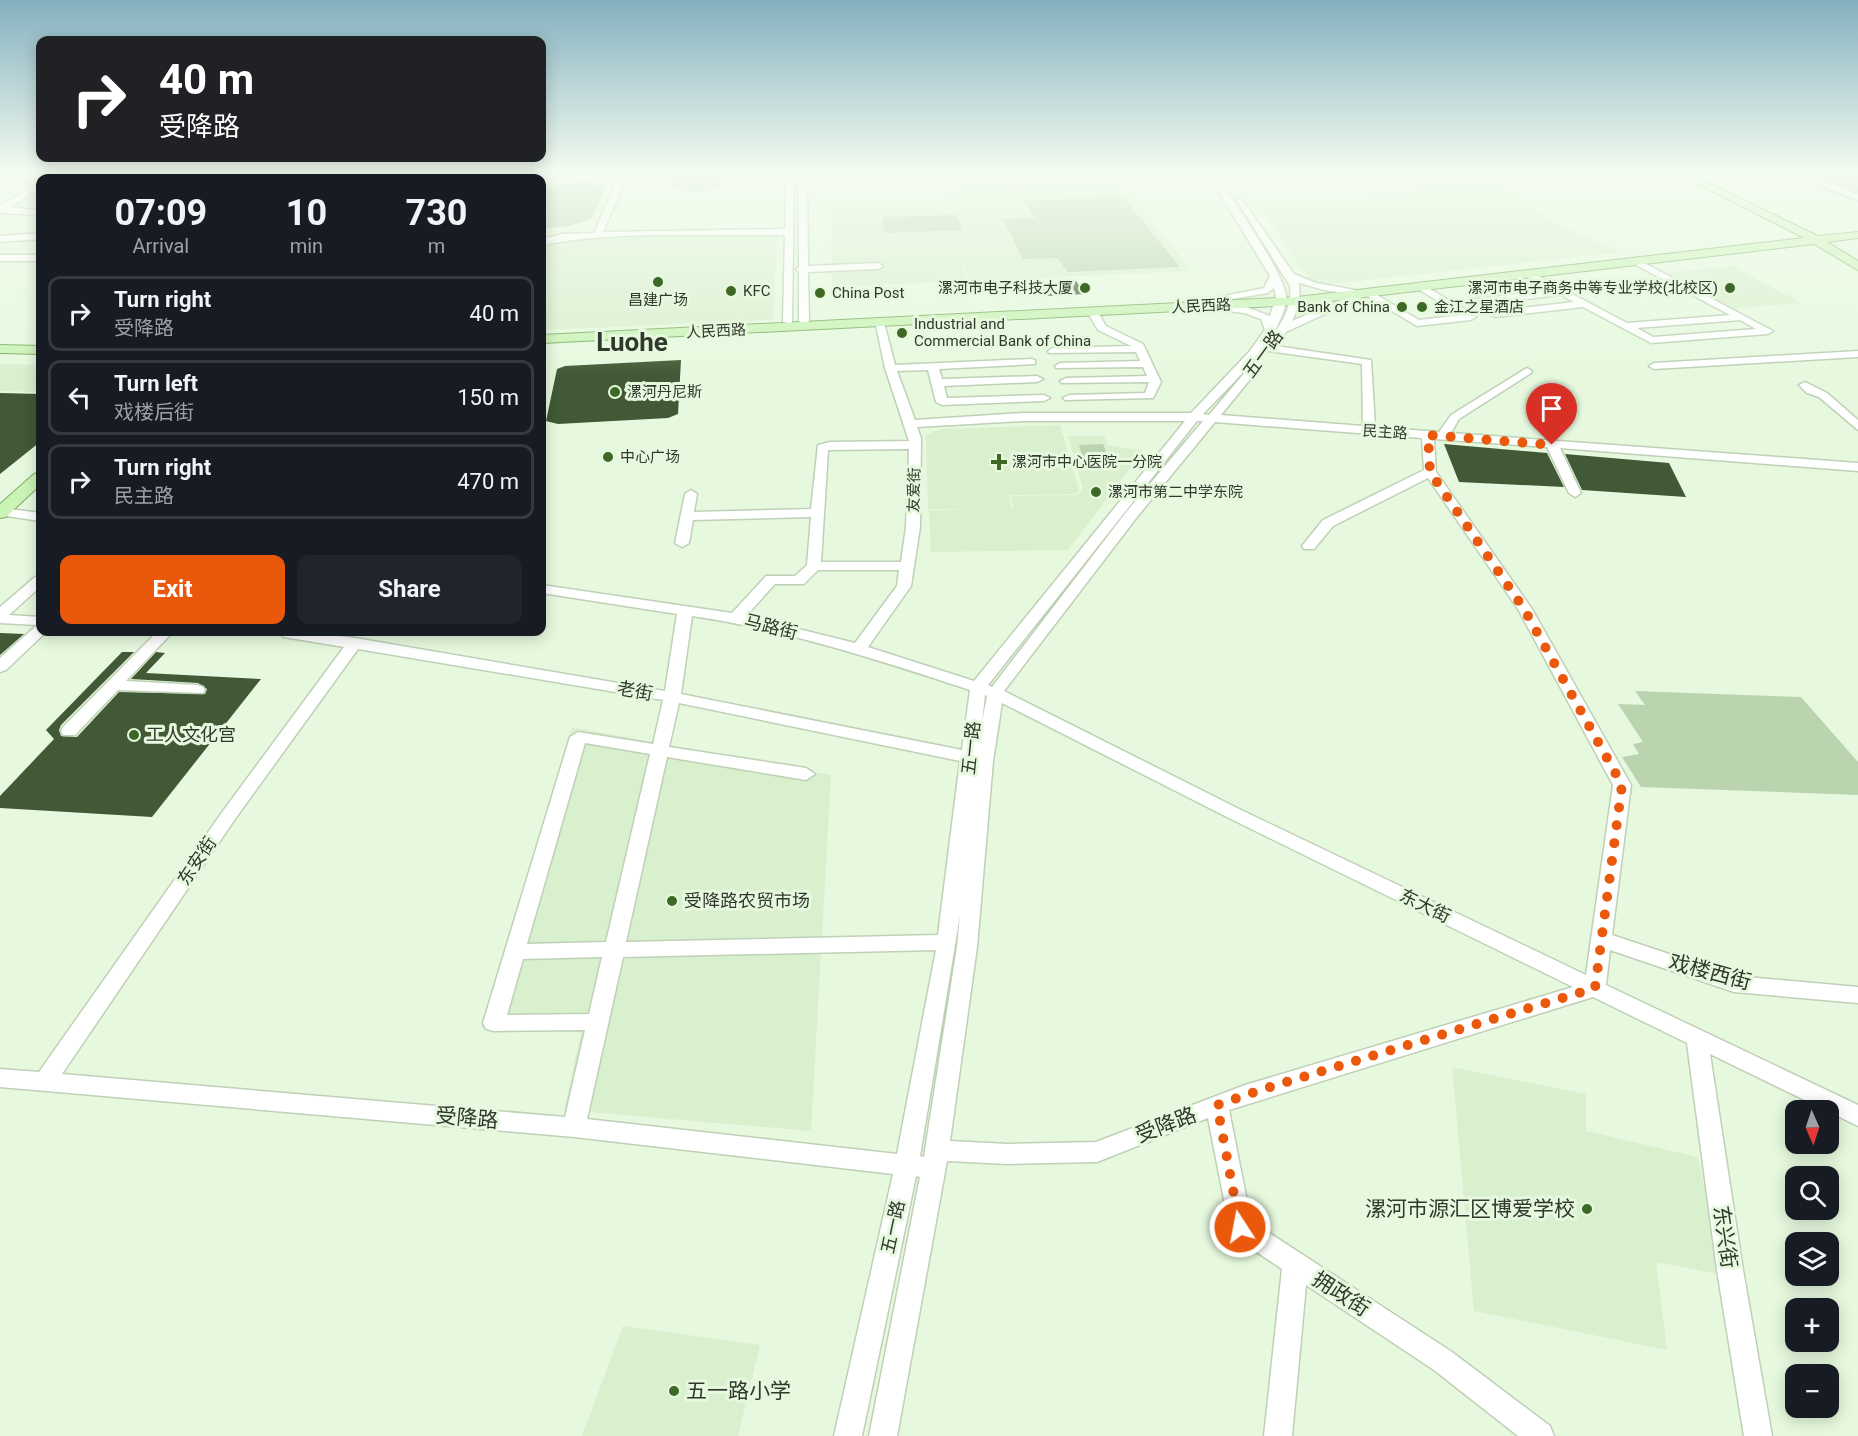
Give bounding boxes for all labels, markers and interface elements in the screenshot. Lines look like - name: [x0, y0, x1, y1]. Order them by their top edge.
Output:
- text: 40 m: [159, 55, 254, 104]
- icon: right: [60, 60, 138, 138]
- text: 受降路: [159, 111, 240, 143]
- text: 07:09: [114, 192, 207, 234]
- text: 10: [286, 192, 327, 234]
- text: 730: [406, 192, 468, 234]
- text: Arrival: [132, 234, 189, 258]
- text: min: [290, 234, 323, 258]
- text: m: [428, 234, 445, 258]
- marker: 昌建广场: [651, 275, 665, 289]
- place label: 漯河市电子科技大厦: [938, 279, 1073, 297]
- place label: 漯河市电子商务中等专业学校(北校区): [1468, 279, 1718, 297]
- marker: 漯河市电子科技大厦: [1078, 281, 1092, 295]
- marker: 漯河市电子商务中等专业学校(北校区): [1723, 281, 1737, 295]
- place label: KFC: [743, 282, 771, 300]
- marker: KFC: [724, 284, 738, 298]
- place label: China Post: [832, 284, 905, 302]
- marker: China Post: [813, 286, 827, 300]
- text: Turn right: [114, 287, 211, 312]
- place label: 昌建广场: [628, 291, 688, 309]
- street label: 人民西路: [1171, 295, 1231, 317]
- icon: right: [63, 297, 96, 330]
- place label: Bank of China: [1297, 298, 1390, 316]
- place label: 金江之星酒店: [1434, 298, 1524, 316]
- marker: Bank of China: [1395, 300, 1409, 314]
- marker: 金江之星酒店: [1415, 300, 1429, 314]
- text: 40 m: [470, 301, 519, 326]
- place label: Industrial and Commercial Bank of China: [914, 315, 1091, 350]
- text: 受降路: [114, 316, 174, 340]
- street label: 人民西路: [686, 320, 746, 342]
- marker: Industrial and Commercial Bank of China: [895, 326, 909, 340]
- street label: 五一路: [1238, 326, 1287, 382]
- district label: Luohe: [596, 327, 668, 357]
- text: Turn left: [114, 371, 198, 396]
- icon: left: [63, 381, 96, 414]
- place label: 漯河丹尼斯: [627, 383, 702, 401]
- pin: [1526, 383, 1577, 445]
- text: 150 m: [457, 385, 519, 410]
- marker: 漯河丹尼斯: [608, 385, 622, 399]
- icon: arrive: [1535, 392, 1568, 425]
- text: 戏楼后街: [114, 400, 194, 424]
- street label: 民主路: [1362, 421, 1408, 443]
- place label: 中心广场: [620, 448, 680, 466]
- marker: 中心广场: [601, 450, 615, 464]
- marker: 漯河市中心医院一分院: [990, 453, 1008, 471]
- place label: 漯河市中心医院一分院: [1012, 453, 1162, 471]
- text: Turn right: [114, 455, 211, 480]
- icon: right: [63, 465, 96, 498]
- street label: 友爱街: [905, 467, 923, 513]
- text: 470 m: [457, 469, 519, 494]
- place label: 漯河市第二中学东院: [1108, 483, 1243, 501]
- text: 民主路: [114, 484, 174, 508]
- marker: 漯河市第二中学东院: [1089, 485, 1103, 499]
- button: Exit: [60, 555, 285, 624]
- button: Share: [297, 555, 522, 624]
- street label: 马路街: [742, 610, 800, 643]
- street label: 老街: [616, 677, 655, 704]
- street label: 五一路: [957, 720, 984, 776]
- place label: 工人文化宫: [146, 724, 236, 745]
- marker: 工人文化宫: [127, 728, 141, 742]
- street label: 东安街: [173, 832, 220, 889]
- street label: 东大街: [1396, 884, 1454, 927]
- place label: 受降路农贸市场: [684, 890, 810, 911]
- marker: 受降路农贸市场: [665, 894, 679, 908]
- street label: 戏楼西街: [1666, 950, 1754, 994]
- north arrow: [1785, 1100, 1839, 1154]
- map controls: [1785, 1100, 1839, 1418]
- street label: 受降路: [435, 1103, 499, 1133]
- street label: 受降路: [1132, 1103, 1200, 1147]
- button: search: [1785, 1166, 1839, 1220]
- position arrow: [1208, 1195, 1272, 1259]
- place label: 漯河市源汇区博爱学校: [1365, 1197, 1575, 1221]
- street label: 五一路: [877, 1198, 908, 1255]
- marker: 漯河市源汇区博爱学校: [1580, 1202, 1594, 1216]
- street label: 东兴街: [1709, 1204, 1741, 1270]
- button: layers: [1785, 1232, 1839, 1286]
- street label: 拥政街: [1308, 1267, 1374, 1321]
- button: +: [1785, 1298, 1839, 1352]
- button: −: [1785, 1364, 1839, 1418]
- place label: 五一路小学: [686, 1379, 791, 1403]
- marker: 五一路小学: [667, 1384, 681, 1398]

